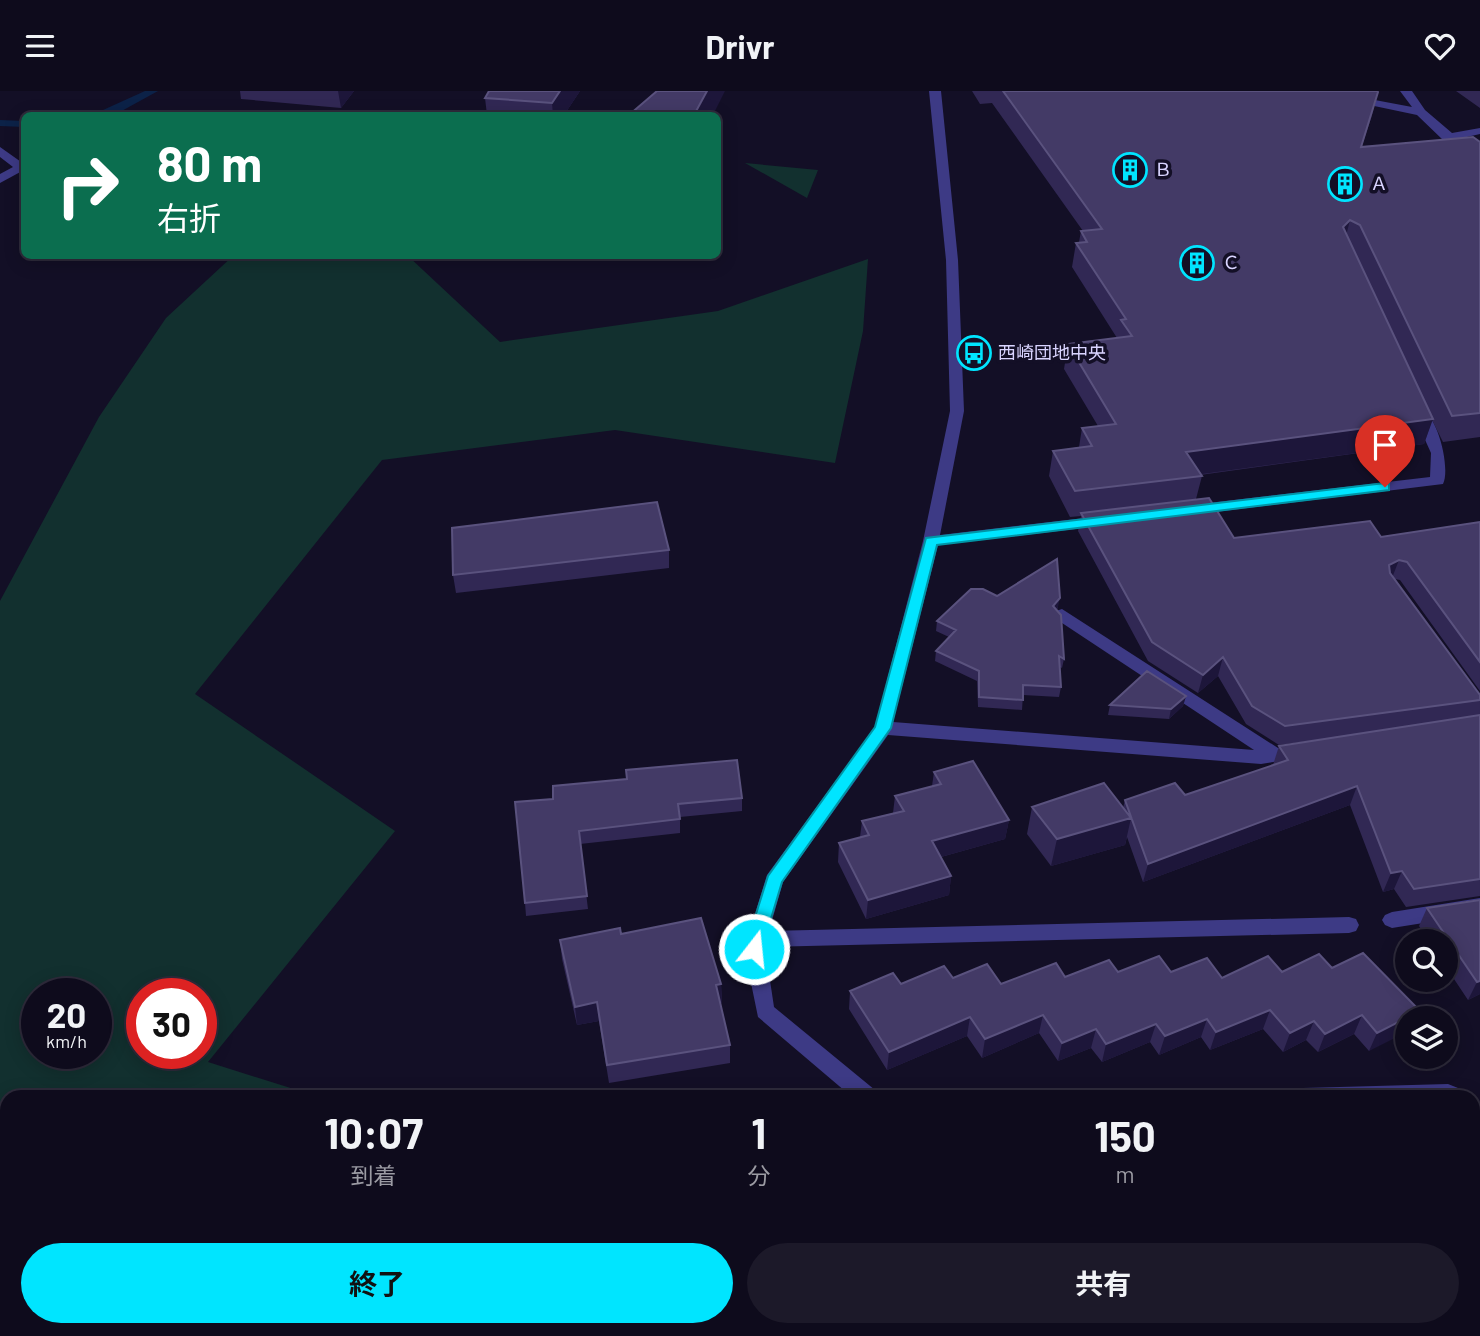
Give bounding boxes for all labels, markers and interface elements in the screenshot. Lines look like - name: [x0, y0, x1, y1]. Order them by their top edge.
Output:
- icon: menu: [21, 27, 59, 65]
- text: Drivr: [705, 27, 775, 65]
- icon: heart: [1421, 27, 1459, 65]
- text: 80 m: [157, 133, 262, 192]
- icon: right: [42, 140, 133, 231]
- building icon: Ｂ: [1111, 151, 1149, 189]
- place label: Ｂ: [1154, 158, 1172, 180]
- building icon: Ａ: [1326, 165, 1364, 203]
- place label: Ａ: [1370, 172, 1388, 194]
- text: 右折: [157, 198, 221, 236]
- building icon: Ｃ: [1178, 244, 1216, 282]
- place label: Ｃ: [1222, 251, 1240, 273]
- bus stop icon: 西崎団地中央: [955, 334, 993, 372]
- place label: 西崎団地中央: [998, 341, 1106, 363]
- pin: [1355, 415, 1415, 487]
- icon: arrive: [1366, 426, 1404, 464]
- position arrow: [717, 912, 791, 986]
- map controls: [1395, 929, 1458, 1069]
- button: search: [1395, 929, 1458, 992]
- speed limit sign: 30: [126, 978, 217, 1069]
- text: 20: [47, 993, 86, 1035]
- button: layers: [1395, 1006, 1458, 1069]
- text: km/h: [46, 1030, 87, 1052]
- text: 10:07: [324, 1107, 423, 1157]
- text: 1: [751, 1107, 766, 1157]
- text: 150: [1094, 1110, 1156, 1160]
- text: m: [1116, 1160, 1135, 1188]
- text: 到着: [351, 1161, 397, 1189]
- text: 分: [747, 1161, 770, 1189]
- button: 終了: [21, 1243, 733, 1323]
- button: 共有: [747, 1243, 1459, 1323]

